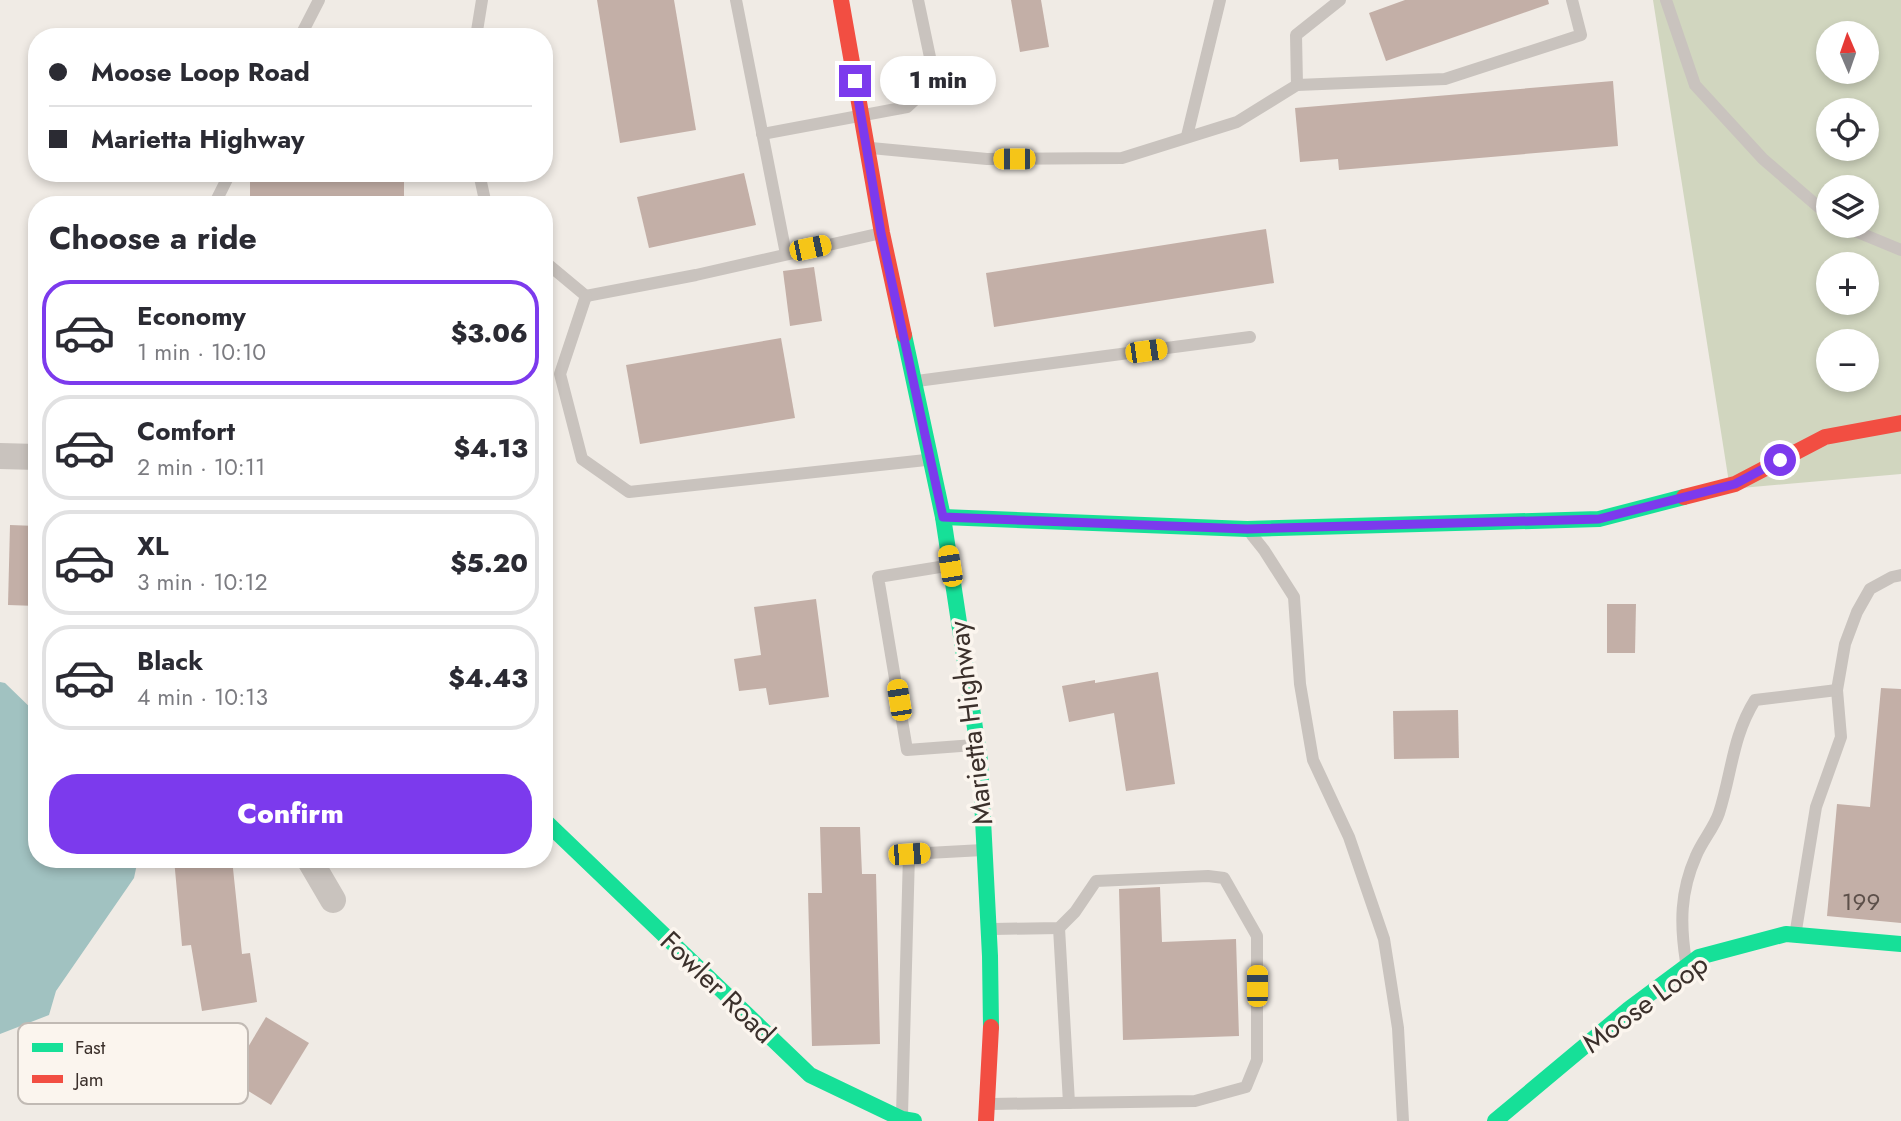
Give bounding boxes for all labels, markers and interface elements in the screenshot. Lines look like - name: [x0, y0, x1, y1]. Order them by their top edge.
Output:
- north arrow: [1816, 21, 1880, 84]
- map controls: [1816, 21, 1879, 392]
- text: Moose Loop Road: [91, 53, 310, 91]
- callout: 1 min: [880, 56, 995, 106]
- text: 1 min: [909, 63, 967, 97]
- route end: [839, 65, 871, 97]
- button: locate: [1816, 98, 1879, 161]
- text: Marietta Highway: [91, 120, 305, 158]
- car: [994, 149, 1036, 170]
- button: layers: [1816, 175, 1879, 238]
- text: Choose a ride: [49, 215, 257, 261]
- car: [788, 233, 833, 263]
- button: +: [1816, 252, 1879, 315]
- text: Economy: [137, 297, 246, 335]
- icon: car: [53, 301, 116, 364]
- text: $3.06: [451, 314, 528, 352]
- button: −: [1816, 329, 1879, 392]
- text: 1 min · 10:10: [137, 335, 266, 369]
- car: [1124, 338, 1169, 364]
- text: Comfort: [137, 412, 235, 450]
- icon: car: [53, 416, 116, 479]
- text: $4.13: [454, 429, 528, 467]
- route start: [1764, 444, 1796, 476]
- text: 2 min · 10:11: [137, 450, 265, 484]
- text: XL: [137, 527, 169, 565]
- icon: car: [53, 531, 116, 594]
- text: $5.20: [450, 544, 528, 582]
- car: [937, 544, 964, 588]
- text: 3 min · 10:12: [137, 565, 268, 599]
- street label: Marietta Highway: [938, 618, 1003, 827]
- text: Black: [137, 642, 203, 680]
- icon: car: [53, 646, 116, 709]
- text: $4.43: [448, 659, 528, 697]
- car: [886, 678, 913, 722]
- text: 4 min · 10:13: [137, 680, 268, 714]
- button: Confirm: [49, 774, 532, 854]
- car: [888, 842, 931, 866]
- house number: 199: [1842, 884, 1880, 919]
- street label: Fowler Road: [651, 922, 785, 1053]
- street label: Moose Loop: [1574, 944, 1717, 1063]
- car: [1247, 965, 1268, 1007]
- legend: [18, 1023, 248, 1104]
- text: Fast: [75, 1034, 106, 1061]
- text: Jam: [72, 1066, 104, 1093]

